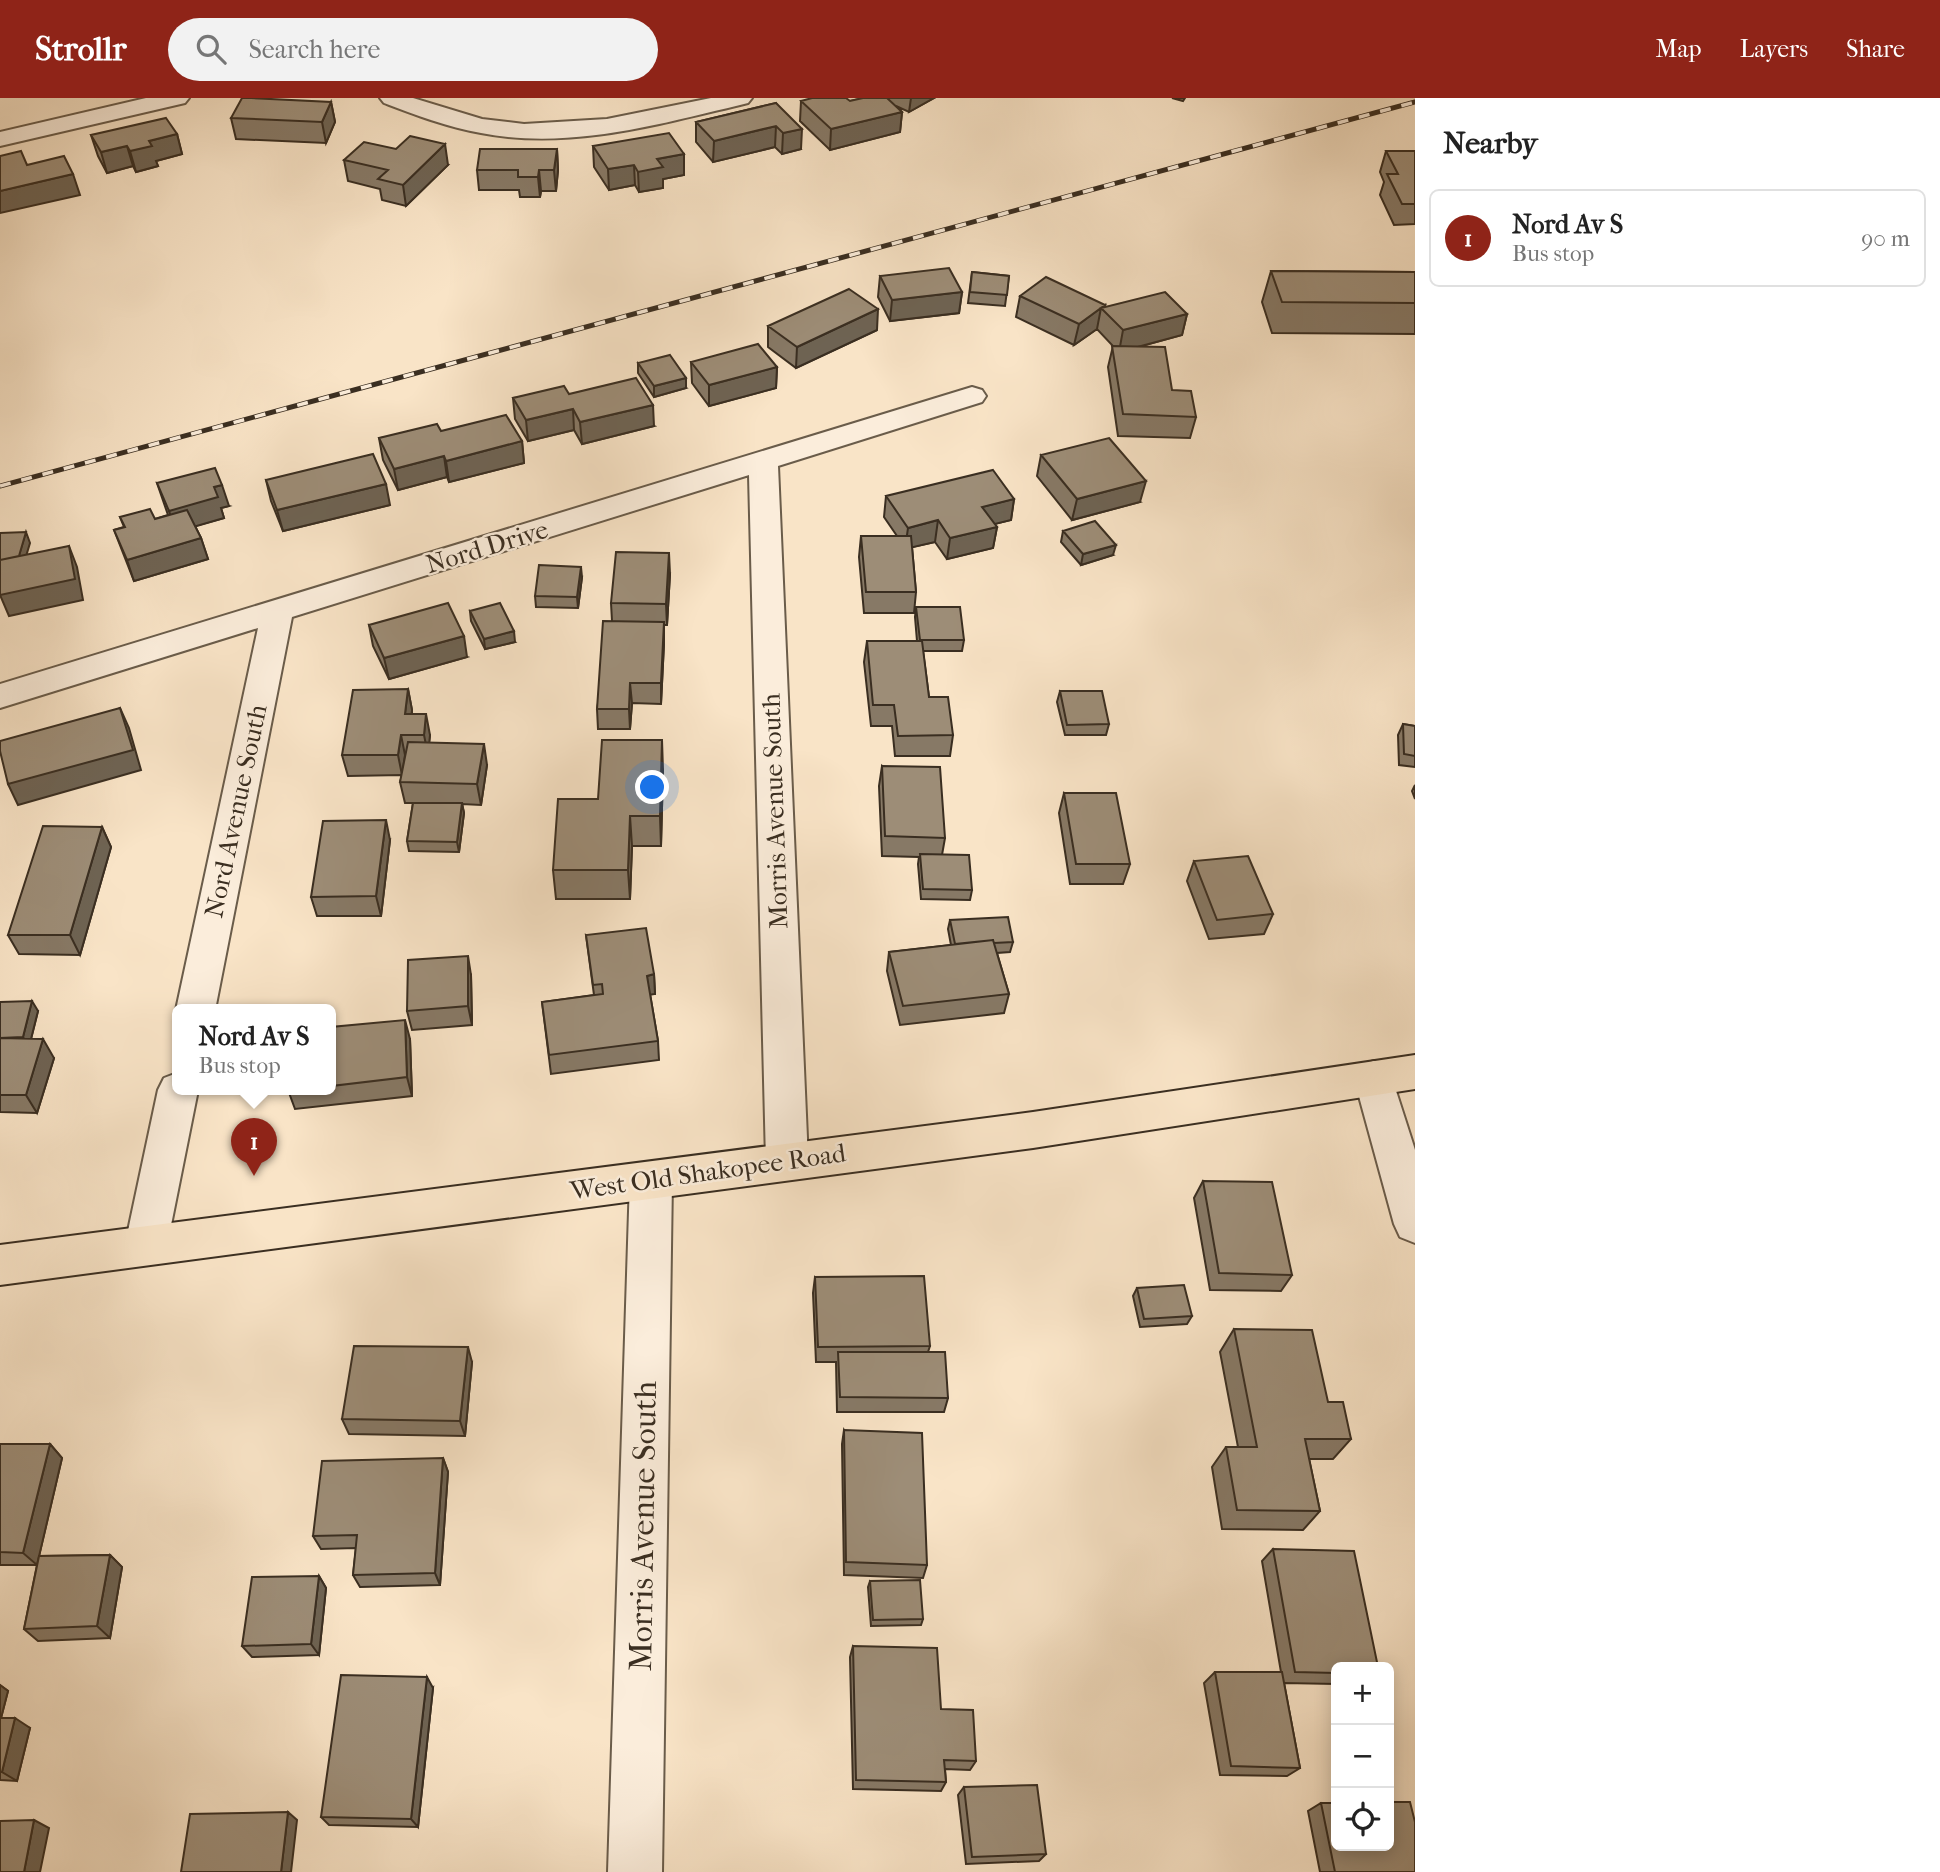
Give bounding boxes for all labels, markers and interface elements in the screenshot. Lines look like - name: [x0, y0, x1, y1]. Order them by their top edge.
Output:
- search box: [168, 18, 658, 81]
- text: Strollr: [35, 30, 126, 69]
- icon: search: [192, 30, 230, 68]
- text: Search here: [248, 34, 380, 65]
- text: Map: [1656, 35, 1702, 63]
- text: Layers: [1740, 35, 1808, 63]
- text: Share: [1846, 35, 1905, 63]
- text: Nearby: [1443, 126, 1538, 161]
- text: Nord Av S: [1512, 209, 1623, 240]
- text: 1: [1464, 225, 1472, 252]
- text: 90 m: [1861, 225, 1910, 252]
- text: Bus stop: [1512, 240, 1594, 267]
- street label: Nord Drive: [422, 514, 552, 580]
- street label: Morris Avenue South: [755, 692, 795, 929]
- street label: Nord Avenue South: [198, 701, 274, 920]
- your location: [635, 770, 669, 804]
- popup: [172, 1004, 336, 1095]
- text: Nord Av S: [198, 1021, 310, 1052]
- text: Bus stop: [198, 1052, 281, 1079]
- pin: 1: [231, 1118, 277, 1176]
- street label: West Old Shakopee Road: [567, 1137, 849, 1207]
- street label: Morris Avenue South: [622, 1381, 664, 1671]
- map controls: [1331, 1662, 1394, 1851]
- button: +: [1331, 1662, 1394, 1725]
- button: −: [1331, 1725, 1394, 1788]
- button: locate: [1331, 1788, 1394, 1851]

